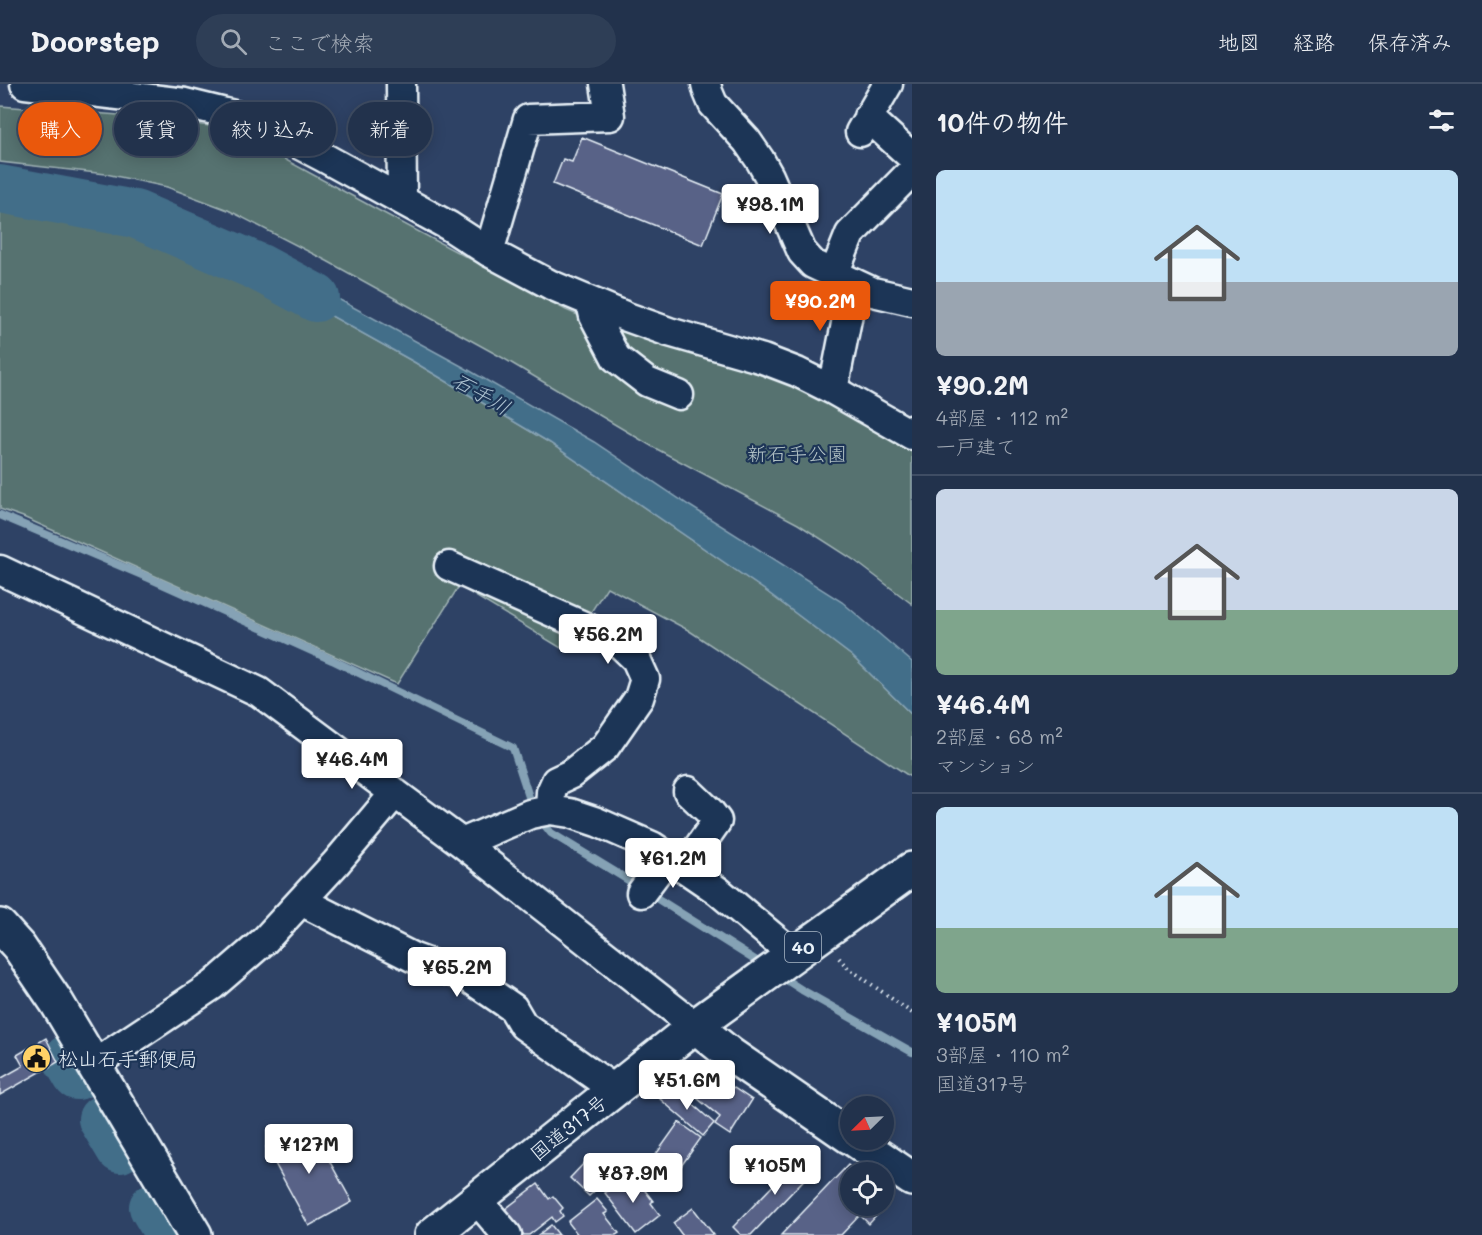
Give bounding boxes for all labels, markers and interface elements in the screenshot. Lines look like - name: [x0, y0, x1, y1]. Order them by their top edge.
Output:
- search box: [196, 14, 616, 68]
- text: Doorstep: [30, 23, 160, 59]
- icon: search: [217, 25, 250, 58]
- text: ここで検索: [265, 28, 375, 57]
- text: 地図: [1218, 28, 1260, 55]
- text: 経路: [1293, 28, 1335, 55]
- text: 保存済み: [1368, 28, 1452, 55]
- chip: 購入: [18, 102, 102, 156]
- chip: 賃貸: [114, 102, 198, 156]
- chip: 絞り込み: [210, 102, 336, 156]
- chip: 新着: [348, 102, 432, 156]
- icon: filters: [1425, 104, 1458, 137]
- text: 10件の物件: [936, 105, 1068, 139]
- pin: ¥98.1M: [721, 184, 819, 235]
- text: ¥98.1M: [736, 190, 804, 216]
- icon: home: [1143, 209, 1251, 317]
- pin: ¥90.2M: [771, 281, 869, 332]
- text: ¥90.2M: [784, 287, 856, 313]
- water label: 石手川: [448, 366, 516, 420]
- text: ¥90.2M: [936, 368, 1029, 402]
- text: 4部屋 · 112 m²: [936, 404, 1068, 430]
- text: 一戸建て: [936, 433, 1016, 459]
- park label: 新石手公園: [747, 440, 847, 466]
- icon: home: [1143, 528, 1251, 636]
- pin: ¥56.2M: [559, 614, 657, 665]
- text: ¥56.2M: [573, 620, 643, 646]
- text: ¥46.4M: [936, 687, 1031, 721]
- text: 2部屋 · 68 m²: [936, 723, 1063, 749]
- pin: ¥46.4M: [303, 739, 401, 790]
- text: ¥46.4M: [316, 745, 388, 771]
- text: マンション: [936, 752, 1035, 778]
- pin: ¥61.2M: [624, 838, 722, 889]
- text: ¥61.2M: [639, 844, 707, 870]
- icon: home: [1143, 846, 1251, 954]
- road number: 40: [785, 932, 821, 962]
- pin: ¥65.2M: [408, 947, 506, 998]
- text: ¥65.2M: [422, 953, 492, 979]
- text: ¥105M: [936, 1005, 1017, 1039]
- text: 3部屋 · 110 m²: [936, 1041, 1069, 1067]
- public building icon: 松山石手郵便局: [21, 1042, 53, 1074]
- place label: 松山石手郵便局: [58, 1045, 198, 1071]
- pin: ¥51.6M: [638, 1060, 736, 1111]
- text: ¥51.6M: [653, 1066, 721, 1092]
- text: 国道317号: [936, 1070, 1028, 1096]
- street label: 国道317号: [524, 1088, 612, 1166]
- north arrow: [840, 1096, 894, 1150]
- map controls: [840, 1096, 894, 1216]
- pin: ¥127M: [267, 1124, 351, 1175]
- text: ¥127M: [279, 1130, 339, 1156]
- pin: ¥105M: [733, 1145, 817, 1196]
- text: ¥105M: [744, 1151, 806, 1177]
- pin: ¥87.9M: [584, 1153, 682, 1204]
- text: ¥87.9M: [598, 1159, 669, 1185]
- button: locate: [840, 1162, 894, 1216]

